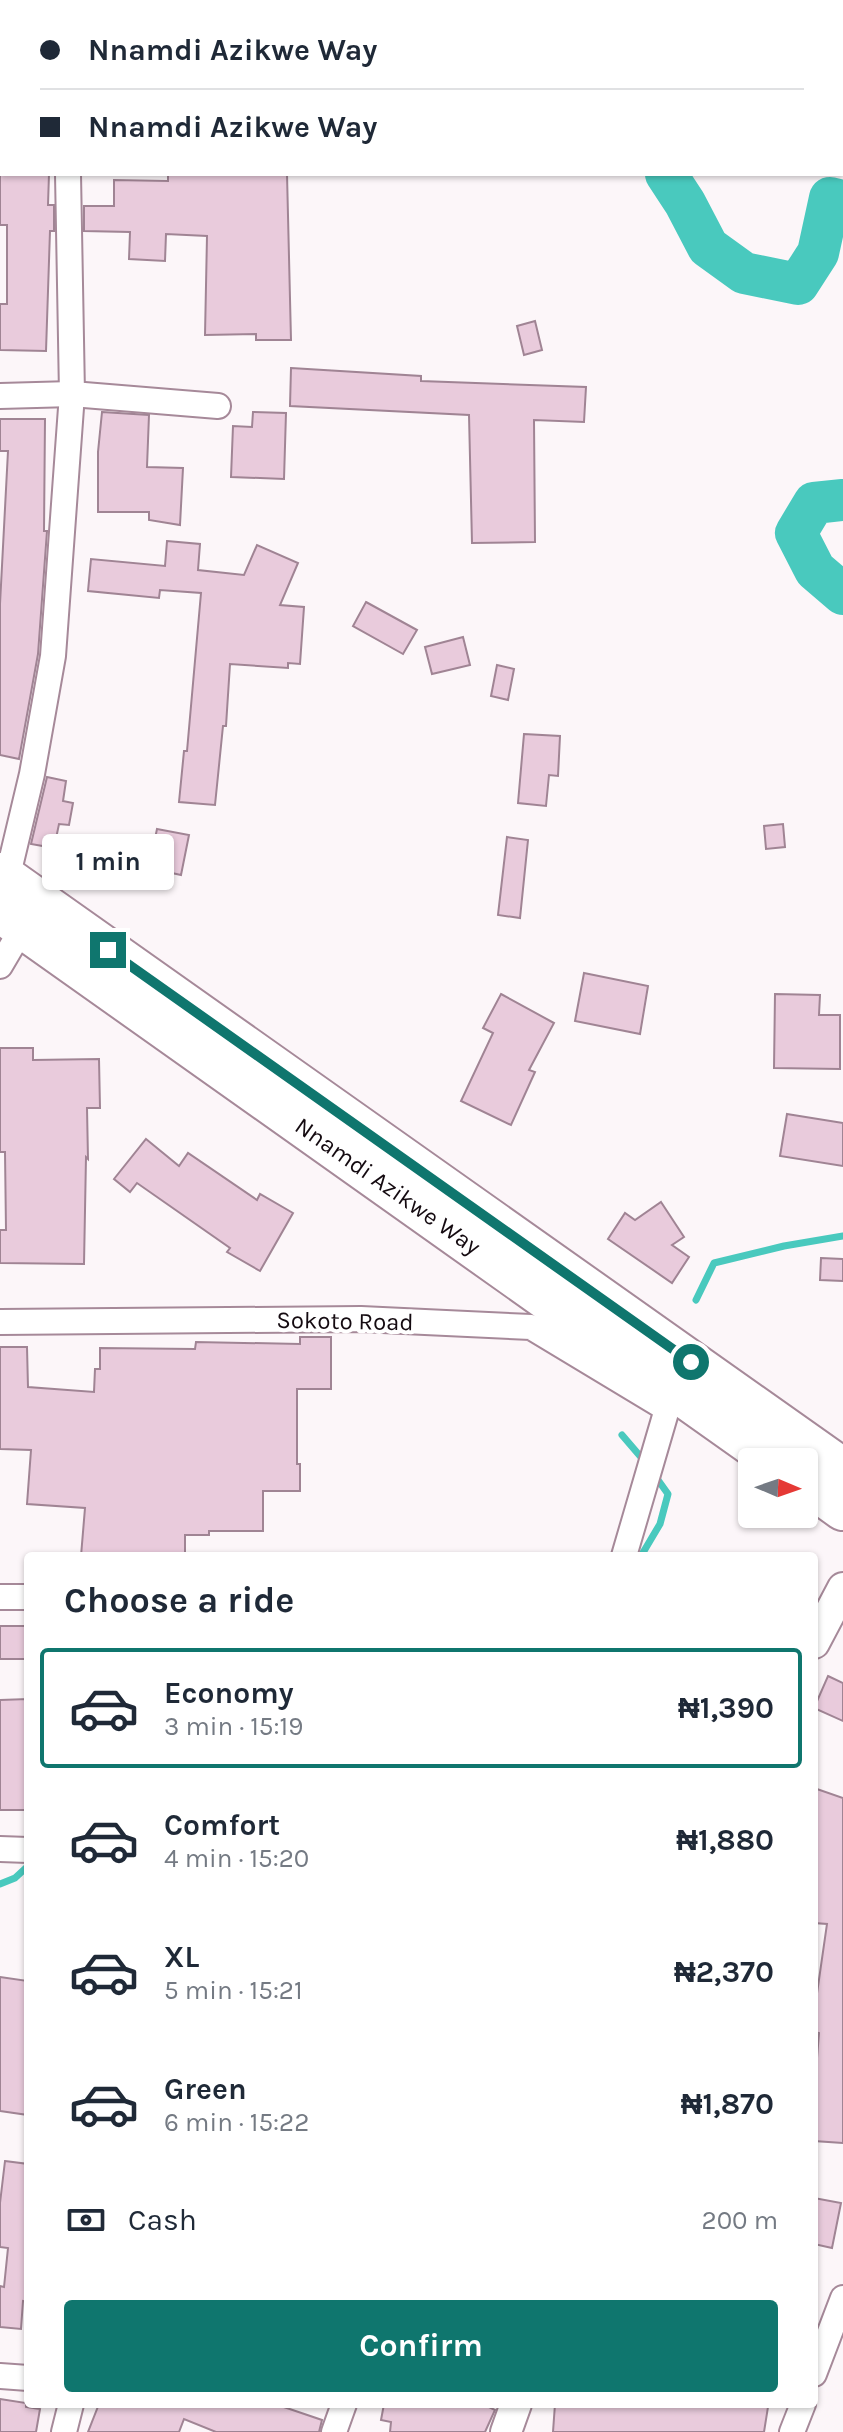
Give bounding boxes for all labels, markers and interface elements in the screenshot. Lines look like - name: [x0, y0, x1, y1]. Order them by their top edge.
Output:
- text: Nnamdi Azikwe Way: [88, 32, 377, 68]
- text: Nnamdi Azikwe Way: [88, 109, 377, 145]
- callout: 1 min: [42, 834, 174, 890]
- text: 1 min: [75, 846, 141, 877]
- route end: [90, 932, 126, 968]
- street label: Nnamdi Azikwe Way: [290, 1111, 486, 1261]
- street label: Sokoto Road: [276, 1306, 414, 1336]
- route start: [673, 1344, 709, 1380]
- north arrow: [738, 1448, 818, 1528]
- map controls: [738, 1448, 818, 1528]
- text: Choose a ride: [64, 1579, 294, 1621]
- icon: car: [68, 1672, 140, 1744]
- text: Economy: [164, 1675, 294, 1711]
- text: ₦1,390: [678, 1690, 774, 1726]
- text: 3 min · 15:19: [164, 1711, 303, 1742]
- icon: car: [68, 1804, 140, 1876]
- text: Comfort: [164, 1807, 280, 1843]
- text: ₦1,880: [676, 1822, 774, 1858]
- text: 4 min · 15:20: [164, 1843, 309, 1874]
- icon: car: [68, 1936, 140, 2008]
- text: XL: [164, 1939, 199, 1975]
- text: ₦2,370: [674, 1954, 774, 1990]
- text: 5 min · 15:21: [164, 1975, 303, 2006]
- icon: car: [68, 2068, 140, 2140]
- text: Green: [164, 2071, 247, 2107]
- text: ₦1,870: [681, 2086, 774, 2122]
- text: 6 min · 15:22: [164, 2107, 309, 2138]
- icon: cash: [64, 2198, 108, 2242]
- text: Cash: [128, 2202, 197, 2238]
- text: 200 m: [702, 2205, 778, 2236]
- button: Confirm: [64, 2300, 778, 2392]

